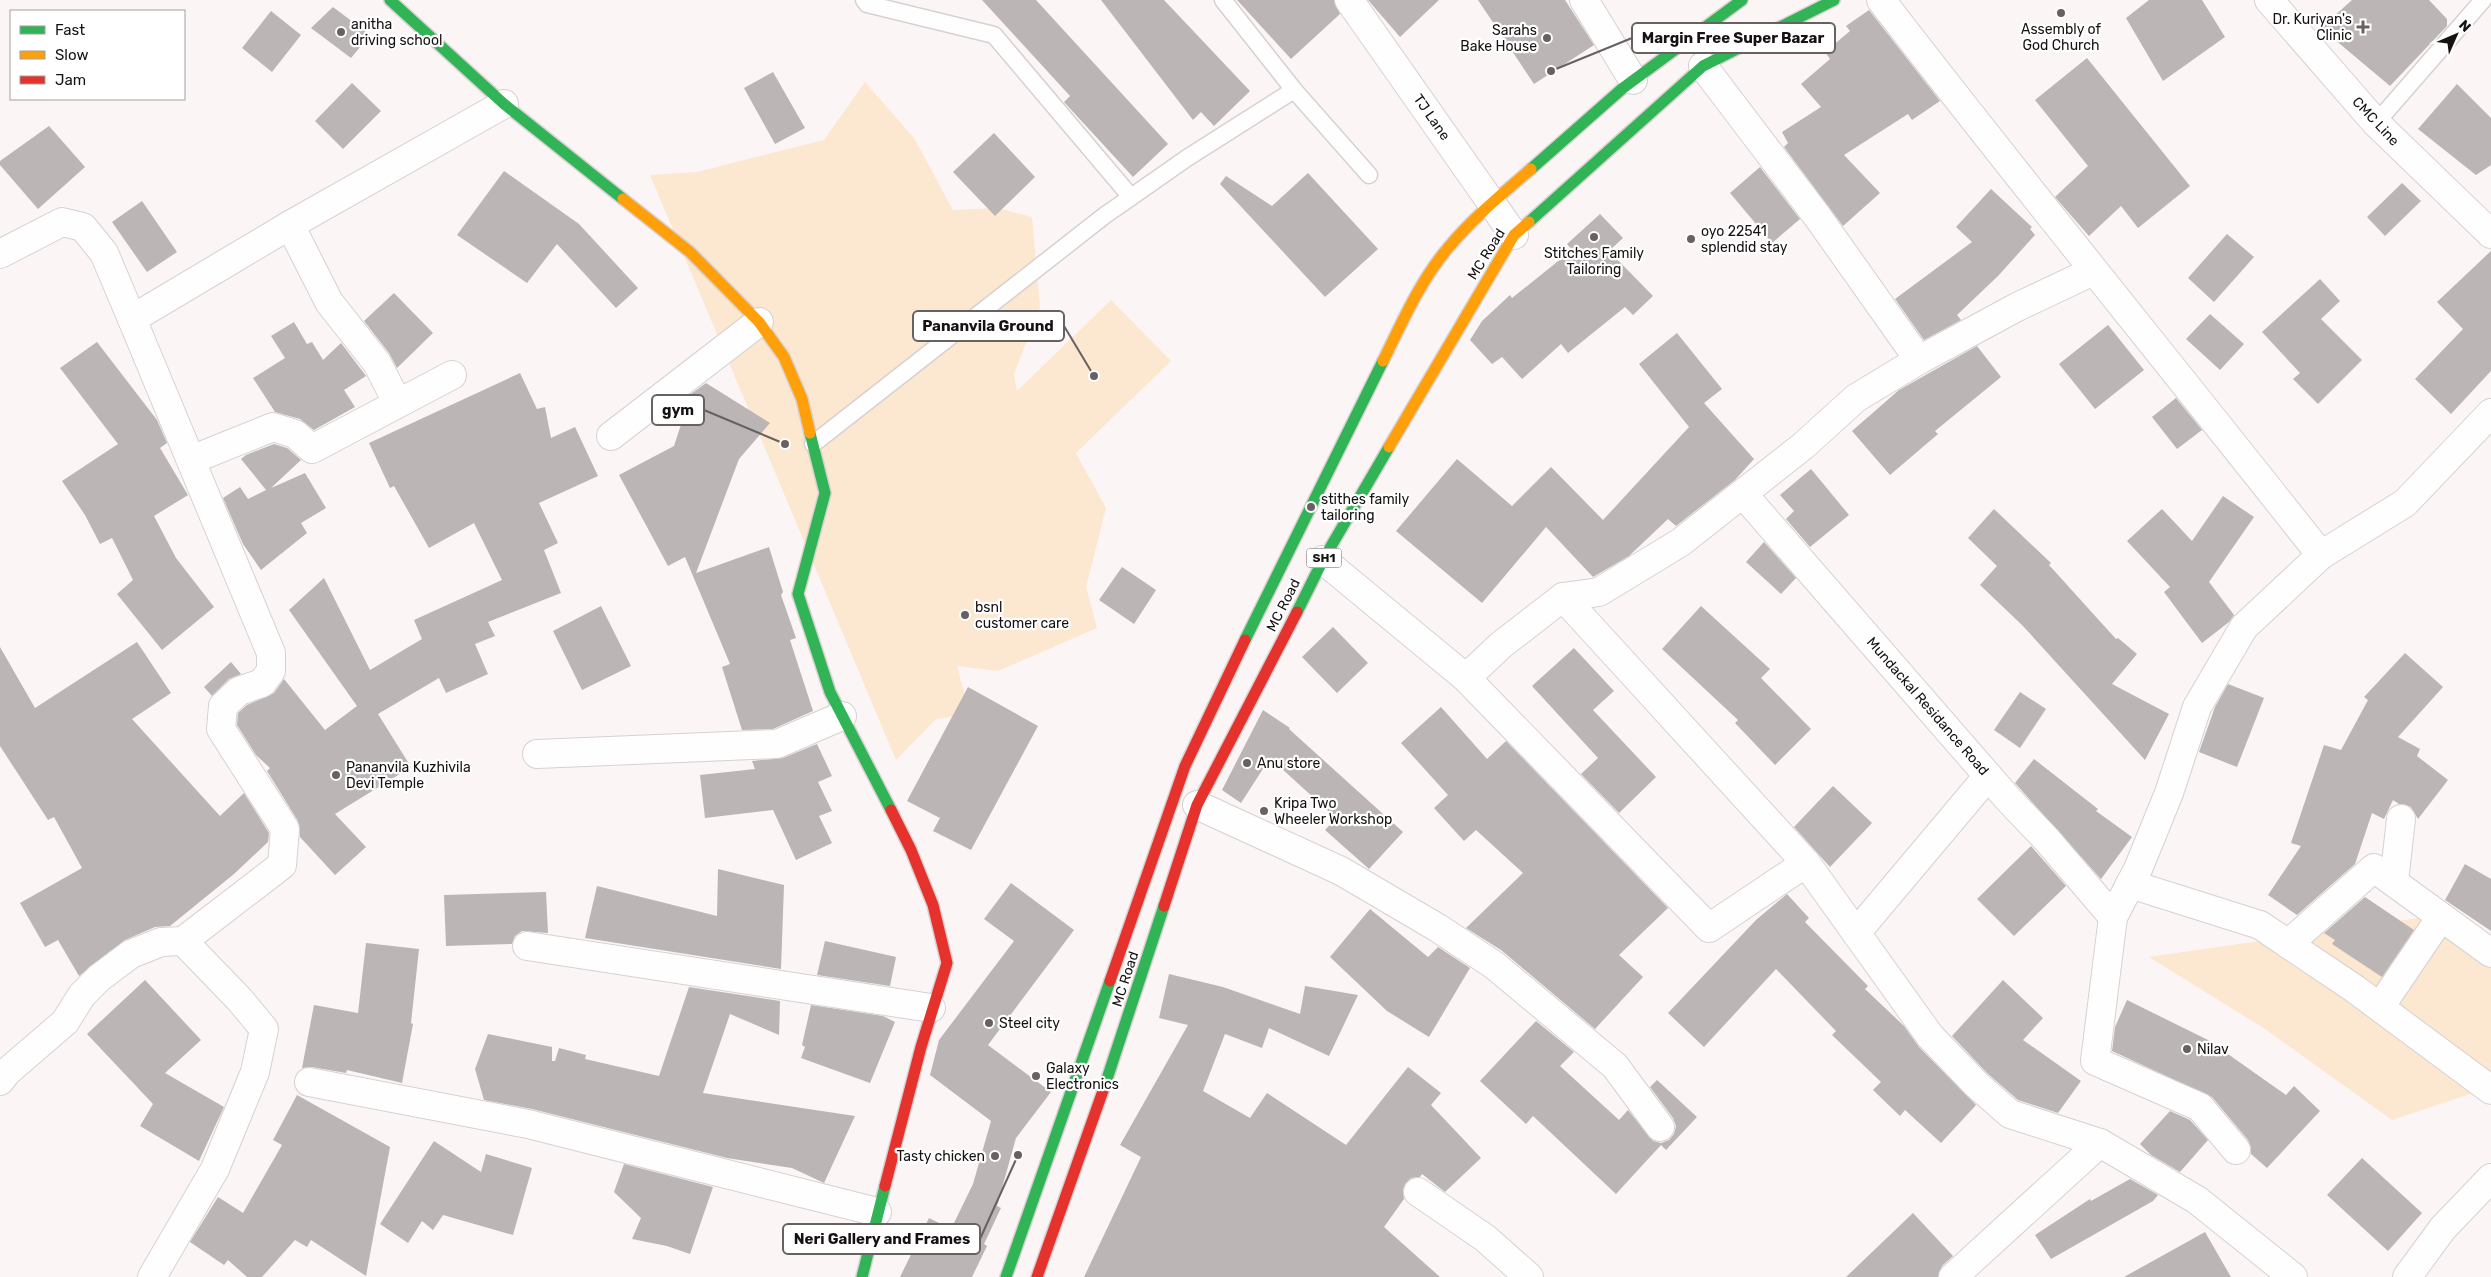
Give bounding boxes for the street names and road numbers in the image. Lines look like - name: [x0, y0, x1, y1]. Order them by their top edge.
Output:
- street label: TJ Lane: [1410, 91, 1454, 144]
- street label: CMC Line: [2349, 93, 2403, 149]
- street label: MC Road: [1464, 226, 1509, 283]
- road number: SH1: [1306, 548, 1342, 568]
- street label: MC Road: [1263, 576, 1304, 635]
- street label: Mundackal Residance Road: [1863, 634, 1992, 779]
- street label: MC Road: [1109, 949, 1142, 1009]

